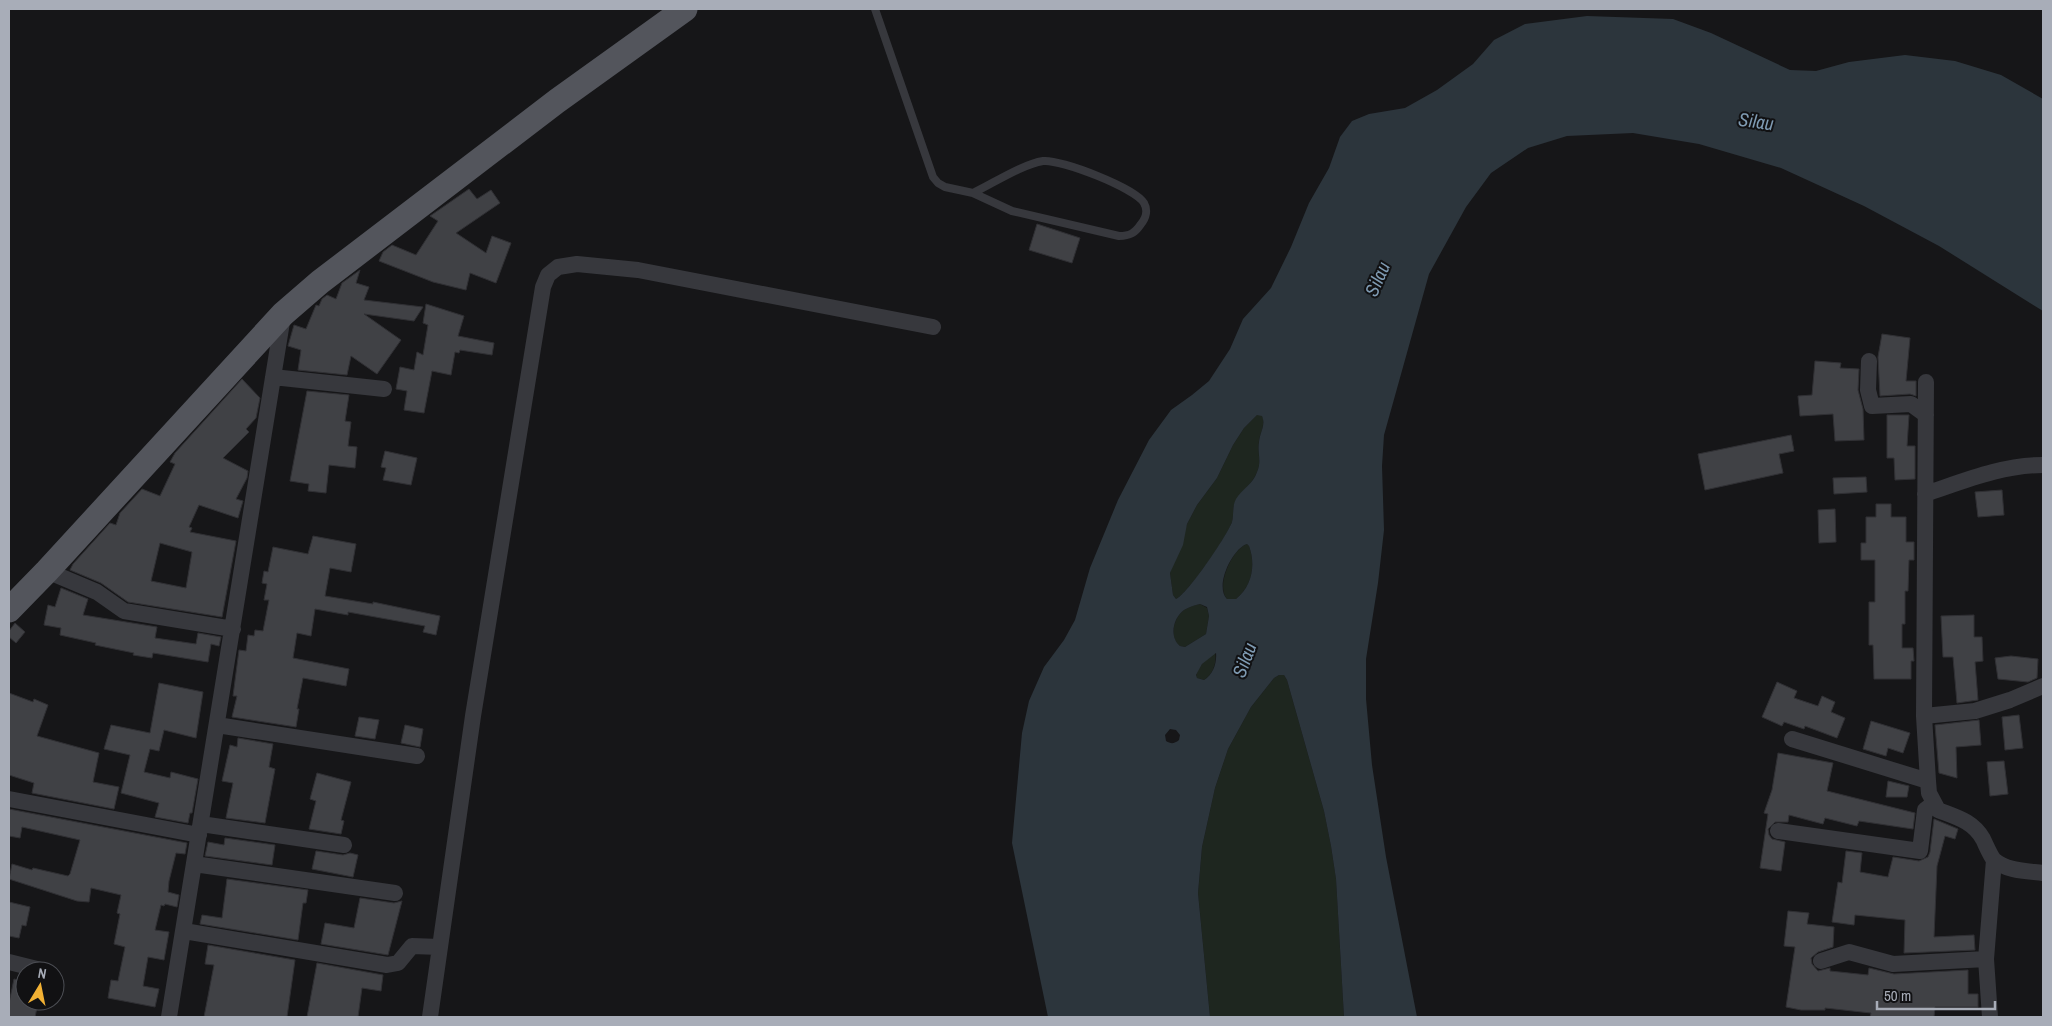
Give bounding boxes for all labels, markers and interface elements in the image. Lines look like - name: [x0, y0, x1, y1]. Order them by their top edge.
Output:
- water label: Silau: [1737, 106, 1776, 136]
- water label: Silau: [1358, 257, 1396, 301]
- water label: Silau: [1225, 638, 1263, 681]
- north arrow: [15, 961, 65, 1011]
- text: N: [37, 964, 48, 983]
- scale bar: [1877, 978, 1994, 1010]
- text: 50 m: [1884, 985, 1911, 1006]

